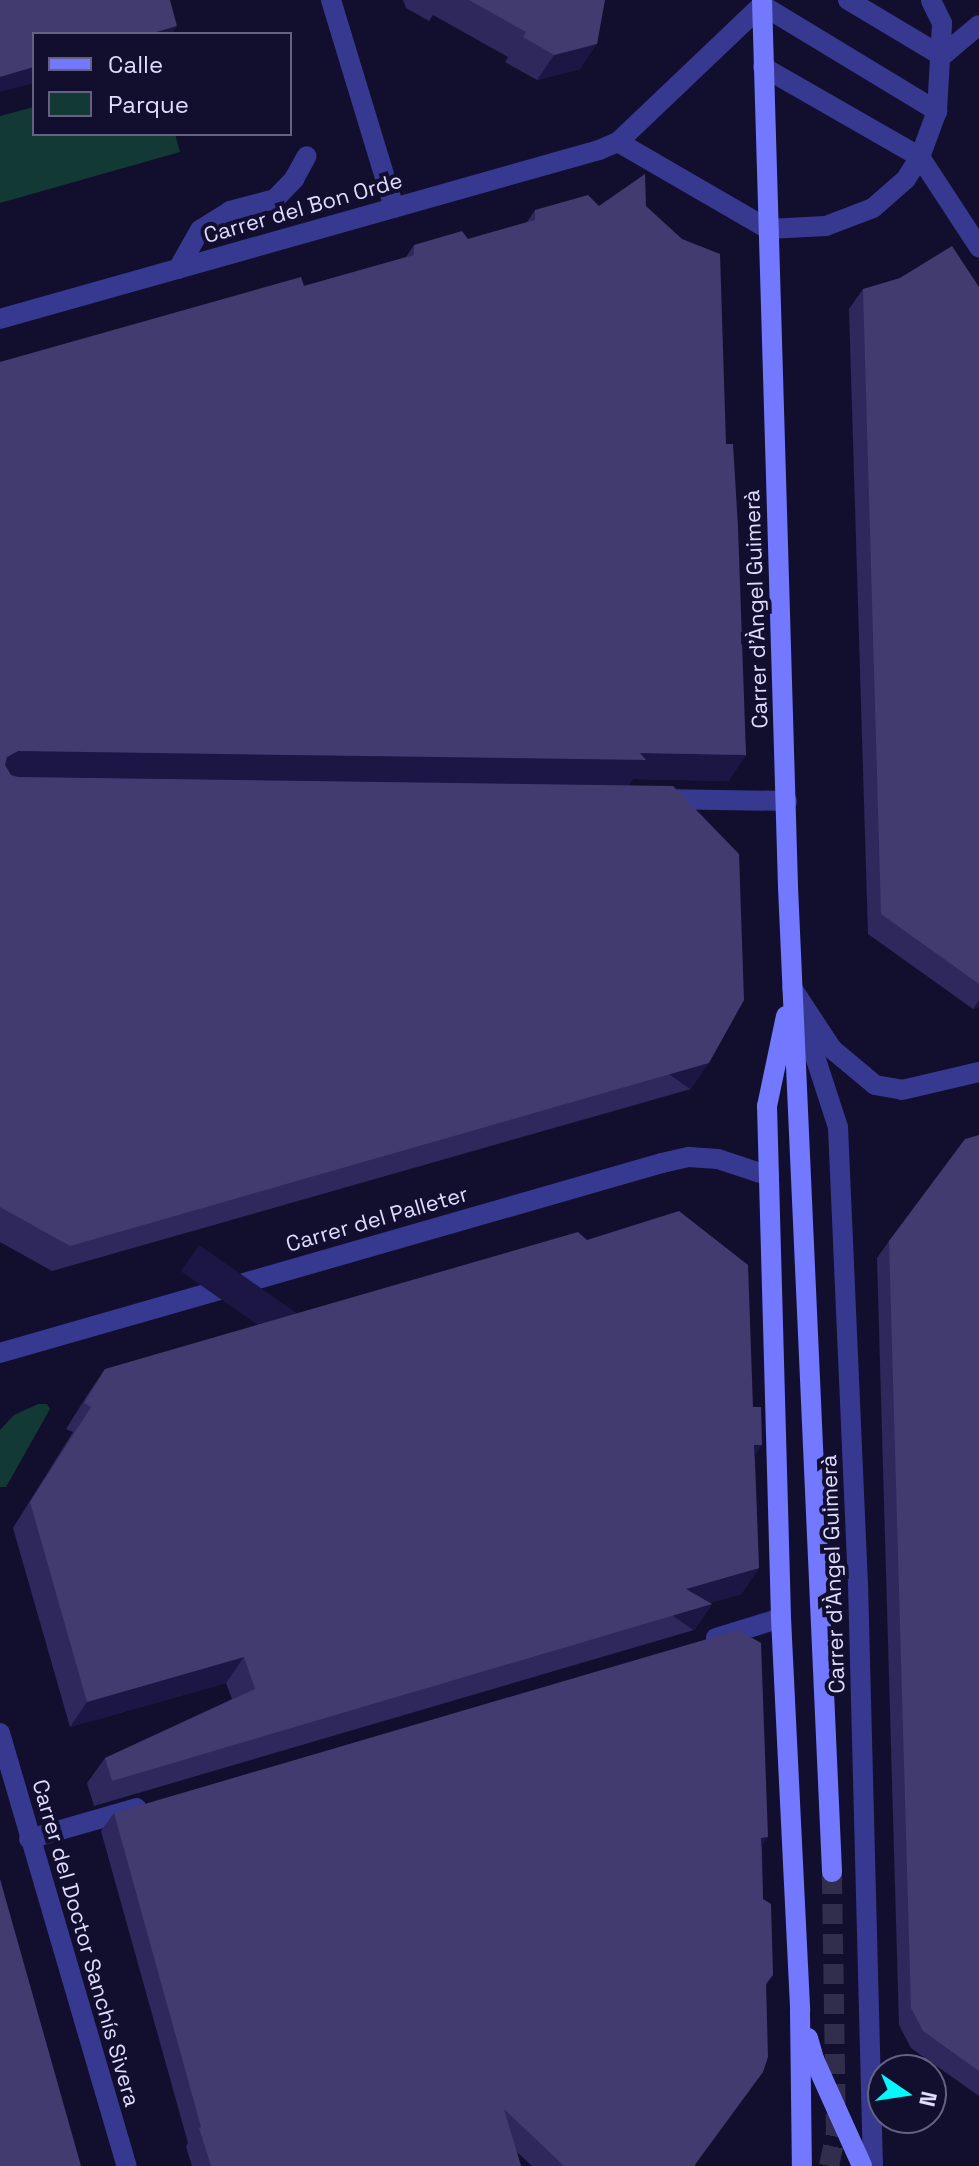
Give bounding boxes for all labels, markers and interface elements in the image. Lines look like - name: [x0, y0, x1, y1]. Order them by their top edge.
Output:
- legend: [32, 32, 292, 136]
- text: Calle: [108, 49, 163, 80]
- text: Parque: [108, 89, 189, 120]
- street label: Carrer del Bon Orde: [201, 167, 405, 249]
- street label: Carrer d'Àngel Guimerà: [739, 489, 773, 729]
- street label: Carrer del Palleter: [283, 1180, 471, 1258]
- street label: Carrer d'Àngel Guimerà: [816, 1454, 850, 1694]
- street label: Carrer del Doctor Sanchís Sivera: [27, 1776, 145, 2110]
- north arrow: [867, 2054, 947, 2134]
- text: N: [913, 2089, 944, 2109]

